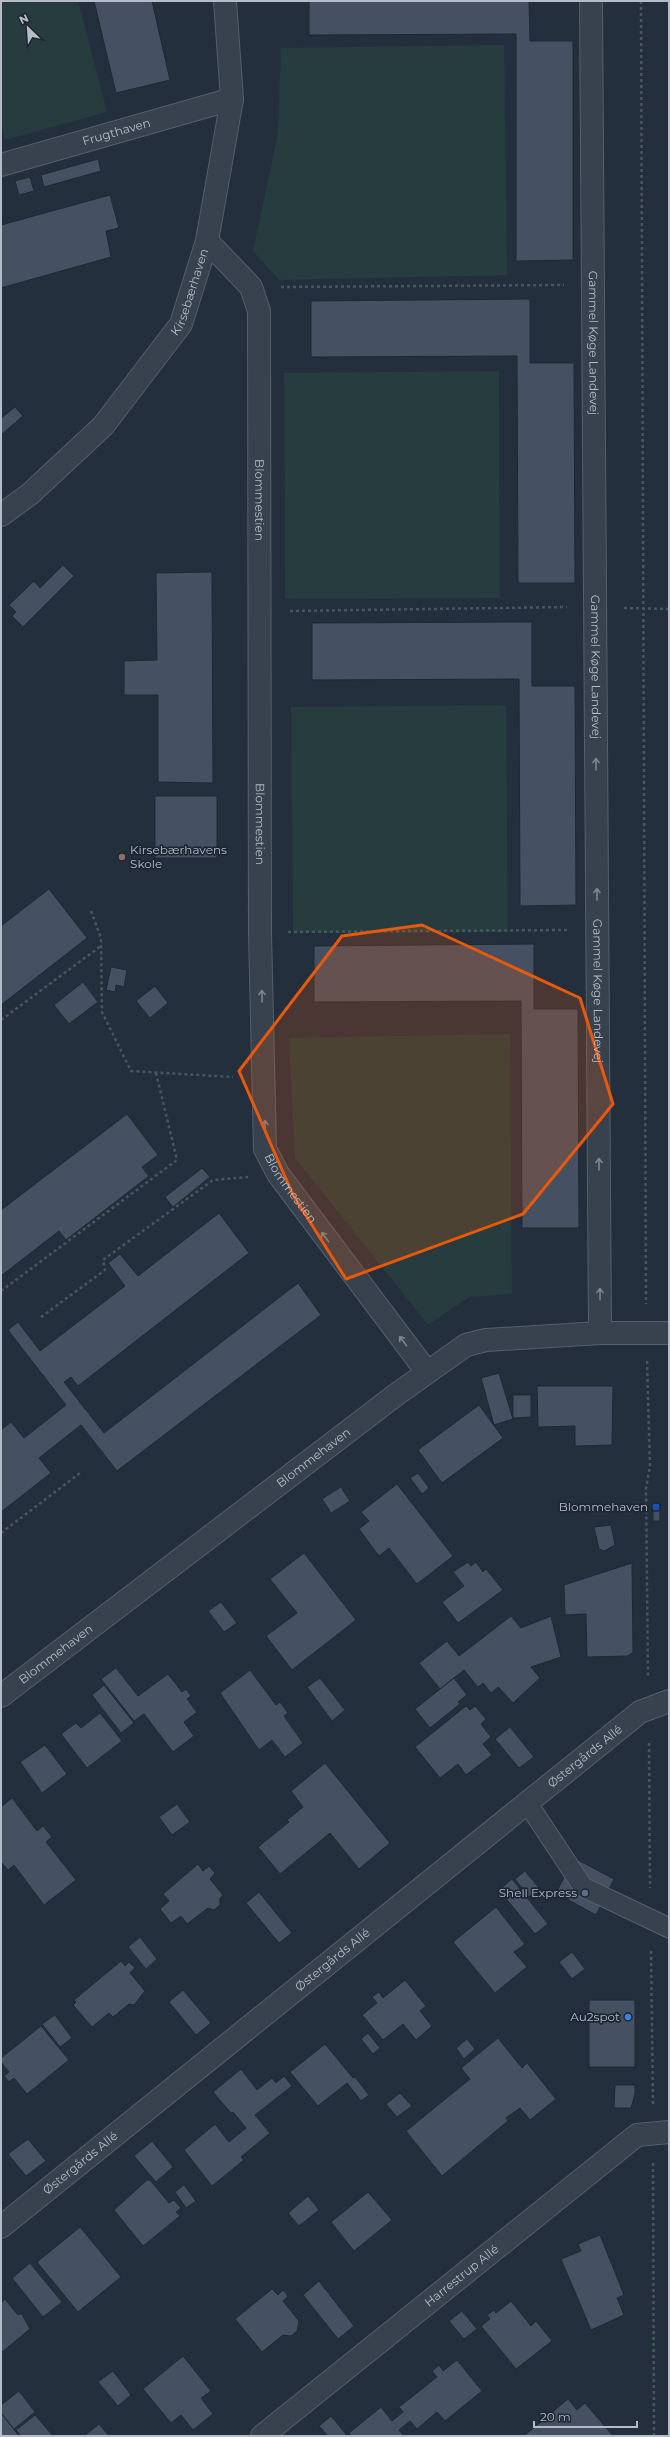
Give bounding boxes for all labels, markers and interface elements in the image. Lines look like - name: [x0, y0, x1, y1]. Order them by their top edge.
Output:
- north arrow: [8, 8, 48, 48]
- text: N: [17, 11, 31, 27]
- street label: Frugthaven: [80, 115, 152, 148]
- street label: Kirsebærhaven: [167, 247, 211, 338]
- street label: Gammel Køge Landevej: [586, 271, 602, 415]
- street label: Blommestien: [252, 459, 267, 541]
- street label: Gammel Køge Landevej: [588, 595, 604, 739]
- one-way arrow: [593, 758, 600, 771]
- street label: Blommestien: [253, 783, 268, 865]
- place label: Kirsebærhavens Skole: [130, 842, 227, 871]
- marker: Kirsebærhavens Skole: [117, 852, 127, 862]
- one-way arrow: [594, 888, 601, 901]
- street label: Gammel Køge Landevej: [590, 919, 606, 1063]
- one-way arrow: [258, 990, 266, 1003]
- one-way arrow: [261, 1120, 268, 1133]
- street label: Blommestien: [262, 1151, 320, 1226]
- one-way arrow: [595, 1158, 603, 1171]
- one-way arrow: [321, 1231, 329, 1242]
- one-way arrow: [596, 1288, 604, 1301]
- one-way arrow: [399, 1335, 407, 1346]
- street label: Blommehaven: [273, 1424, 353, 1490]
- place label: Blommehaven: [559, 1499, 648, 1514]
- marker: Blommehaven: [651, 1502, 661, 1512]
- street label: Blommehaven: [15, 1621, 96, 1687]
- street label: Østergårds Allé: [544, 1721, 625, 1791]
- place label: Shell Express: [499, 1885, 577, 1900]
- marker: Shell Express: [580, 1888, 590, 1898]
- street label: Østergårds Allé: [292, 1925, 373, 1994]
- place label: Au2spot: [570, 2009, 620, 2024]
- marker: Au2spot: [623, 2012, 633, 2022]
- street label: Østergårds Allé: [40, 2128, 121, 2197]
- street label: Harrestrup Allé: [421, 2241, 501, 2310]
- scale bar: [534, 2403, 637, 2429]
- text: 20 m: [540, 2409, 571, 2424]

